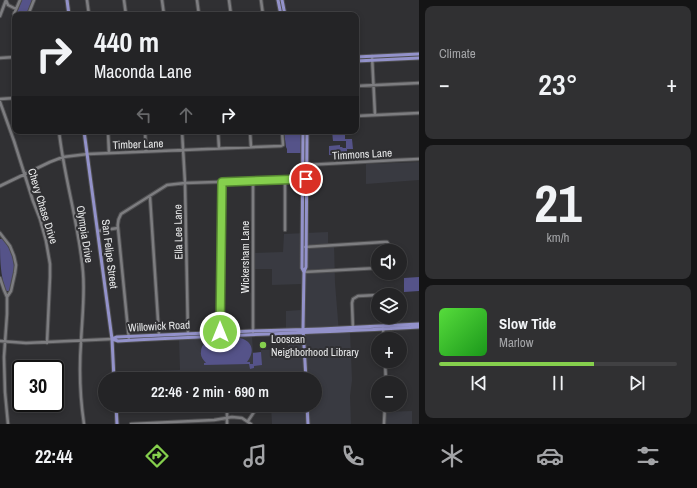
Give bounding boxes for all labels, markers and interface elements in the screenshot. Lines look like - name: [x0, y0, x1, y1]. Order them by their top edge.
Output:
- text: 440 m: [94, 23, 159, 61]
- icon: right: [28, 28, 80, 80]
- text: Climate: [439, 45, 476, 62]
- text: Maconda Lane: [94, 59, 192, 84]
- text: 23°: [538, 64, 578, 104]
- text: −: [439, 69, 450, 99]
- text: +: [666, 69, 677, 99]
- icon: left: [133, 104, 155, 126]
- icon: ahead: [175, 104, 197, 126]
- icon: right: [217, 104, 239, 126]
- street label: Timber Lane: [112, 136, 164, 152]
- street label: Timmons Lane: [332, 145, 392, 163]
- pin: [289, 162, 323, 196]
- street label: Chevy Chase Drive: [25, 167, 61, 245]
- icon: arrive: [295, 168, 317, 190]
- text: 21: [534, 168, 582, 238]
- street label: Olympia Drive: [74, 204, 96, 264]
- street label: Ella Lee Lane: [171, 204, 185, 260]
- street label: San Felipe Street: [99, 219, 121, 290]
- street label: Wickersham Lane: [238, 221, 252, 293]
- text: km/h: [546, 229, 570, 246]
- map controls: [371, 244, 407, 412]
- button: sound: [371, 244, 407, 280]
- button: layers: [371, 288, 407, 324]
- position arrow: [199, 311, 241, 353]
- text: Slow Tide: [499, 313, 556, 334]
- street label: Willowick Road: [128, 317, 190, 335]
- place label: Looscan Neighborhood Library: [271, 332, 359, 359]
- button: +: [371, 332, 407, 368]
- text: Marlow: [499, 334, 533, 351]
- marker: Looscan Neighborhood Library: [258, 340, 268, 350]
- speed limit sign: 30: [12, 360, 64, 412]
- icon: previous: [468, 372, 490, 394]
- icon: pause: [547, 372, 569, 394]
- icon: next: [626, 372, 648, 394]
- button: −: [371, 376, 407, 412]
- text: 22:46 · 2 min · 690 m: [151, 381, 269, 402]
- icon: directions: [143, 442, 171, 470]
- icon: music: [241, 442, 269, 470]
- icon: phone: [339, 442, 367, 470]
- icon: climate: [438, 442, 466, 470]
- icon: car: [536, 442, 564, 470]
- icon: filters: [634, 442, 662, 470]
- text: 22:44: [35, 444, 73, 469]

